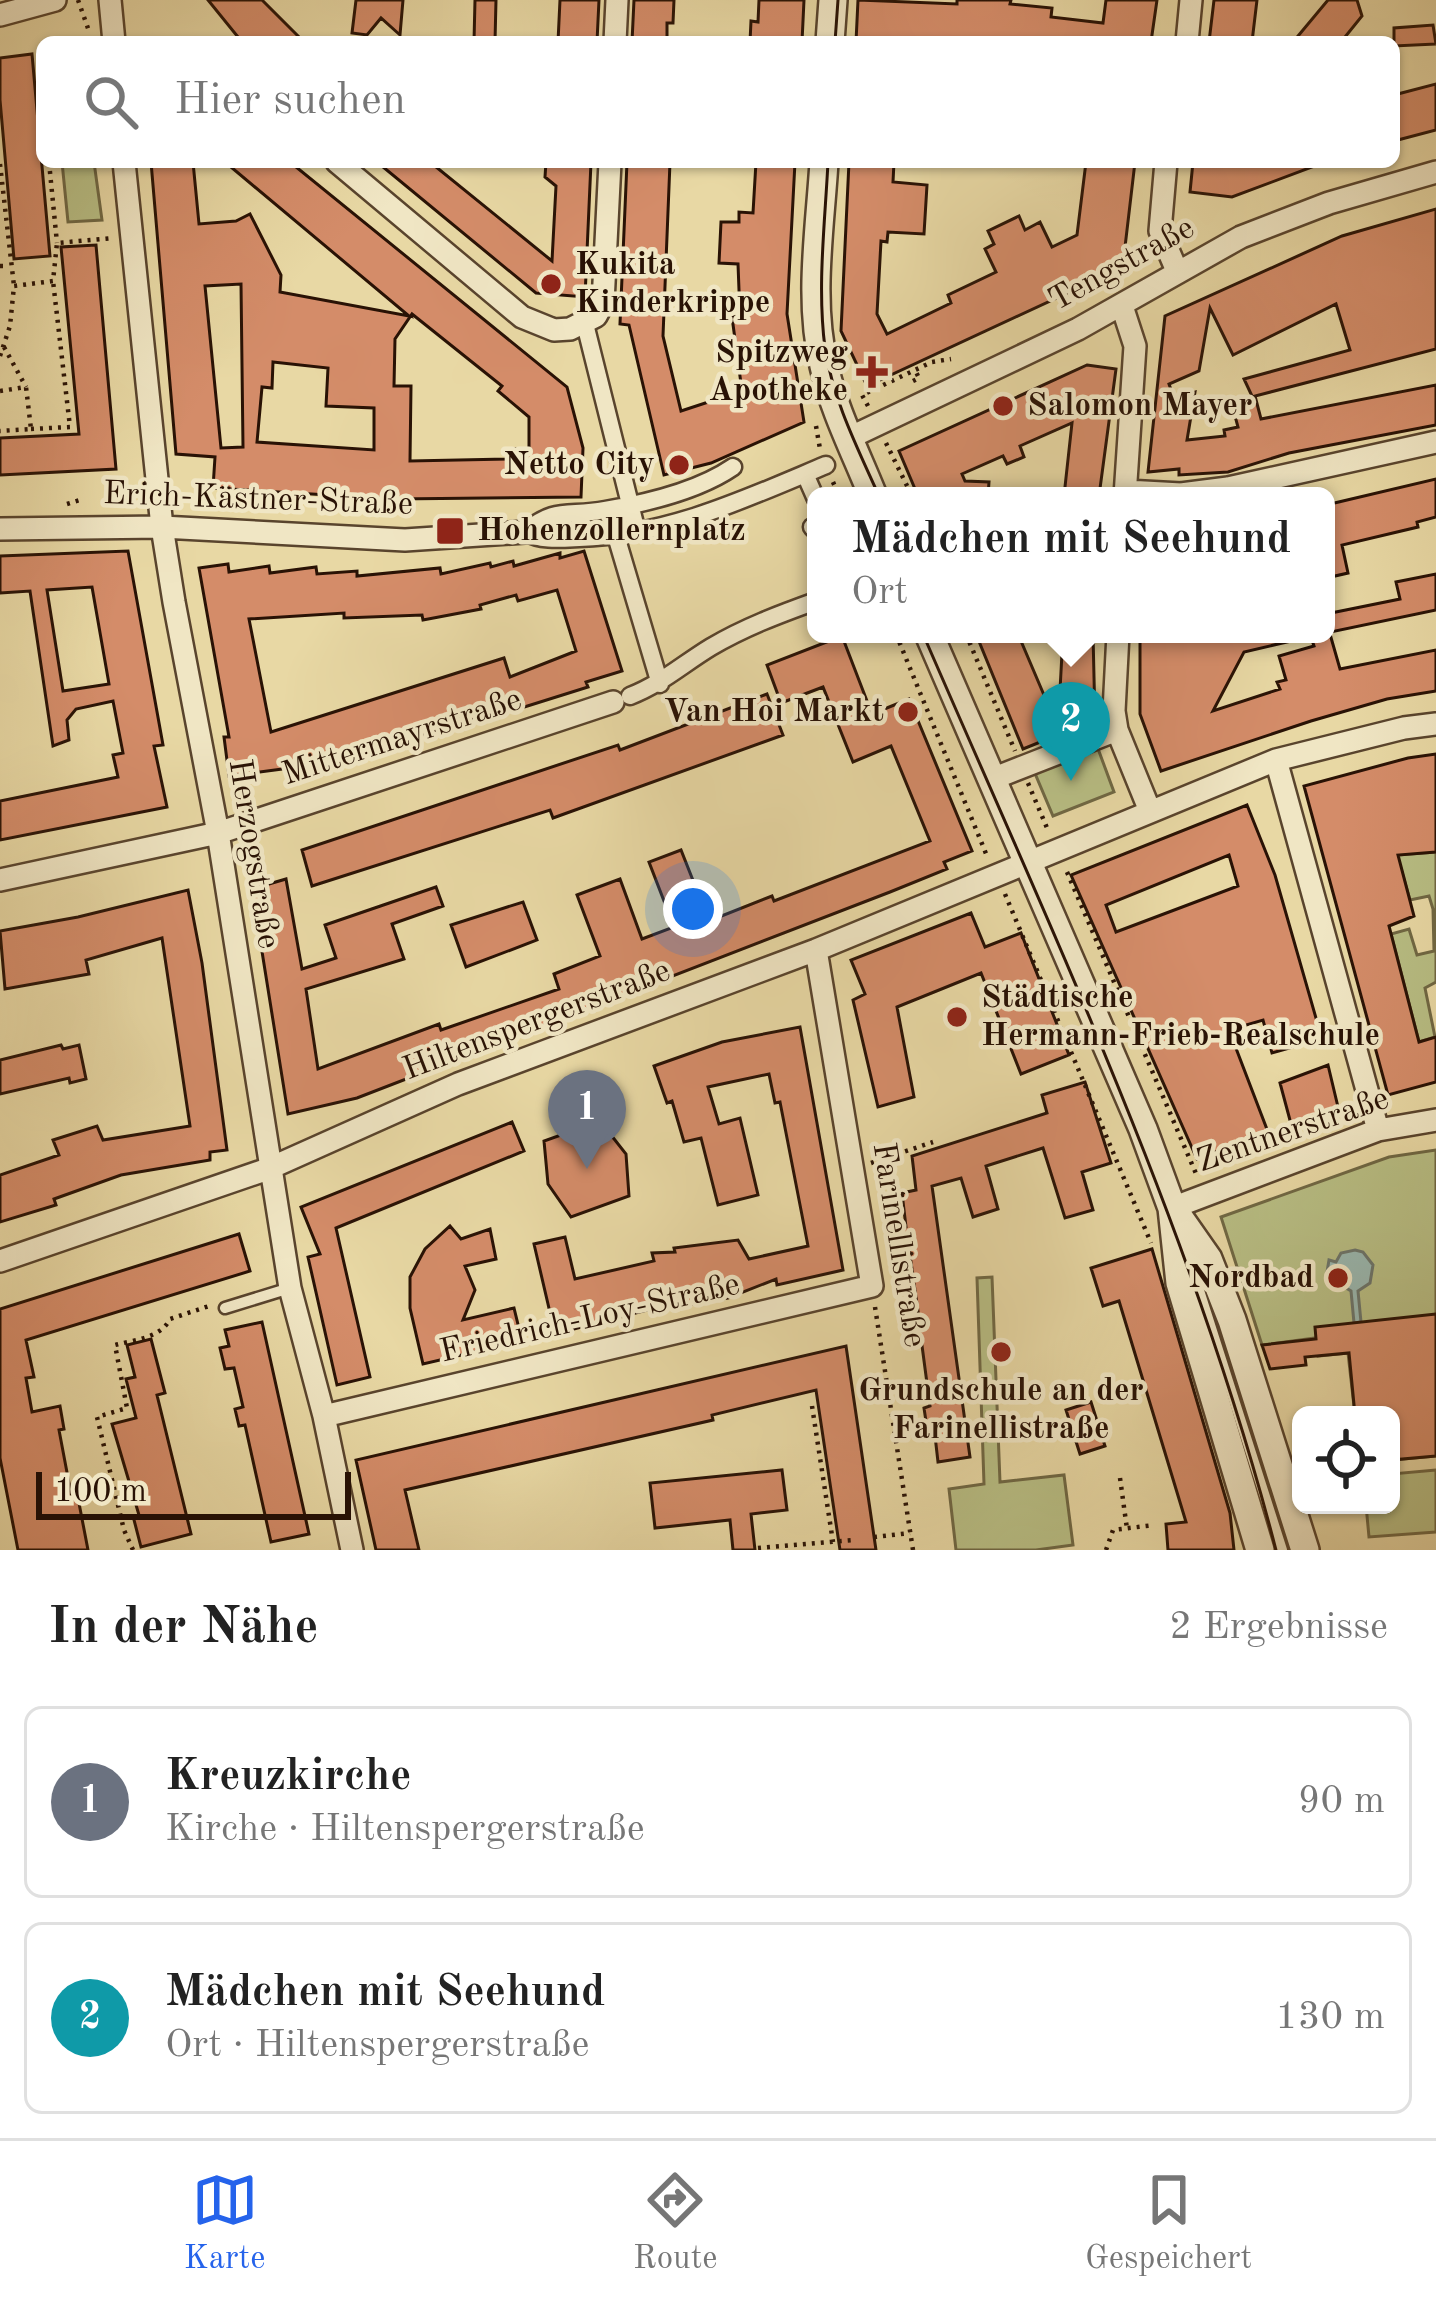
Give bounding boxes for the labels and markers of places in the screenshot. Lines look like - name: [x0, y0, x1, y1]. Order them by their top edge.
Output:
- place label: Kukita Kinderkrippe: [575, 249, 770, 320]
- marker: Kukita Kinderkrippe: [538, 271, 564, 297]
- place label: Spitzweg Apotheke: [708, 337, 848, 408]
- marker: Spitzweg Apotheke: [859, 359, 885, 385]
- place label: Salomon Mayer: [1027, 390, 1252, 423]
- marker: Salomon Mayer: [990, 393, 1016, 419]
- place label: Netto City: [503, 449, 655, 482]
- marker: Netto City: [666, 452, 692, 478]
- marker: Hohenzollernplatz: [434, 515, 466, 547]
- place label: Hohenzollernplatz: [477, 515, 746, 548]
- pin: 2: [1032, 682, 1110, 781]
- place label: Van Hoi Markt: [664, 696, 884, 729]
- marker: Van Hoi Markt: [895, 699, 921, 725]
- place label: Städtische Hermann-Frieb-Realschule: [981, 982, 1380, 1053]
- marker: Städtische Hermann-Frieb-Realschule: [944, 1004, 970, 1030]
- pin: 1: [548, 1070, 626, 1169]
- place label: Nordbad: [1188, 1262, 1314, 1295]
- marker: Nordbad: [1325, 1265, 1351, 1291]
- marker: Grundschule an der Farinellistraße: [988, 1339, 1014, 1365]
- place label: Grundschule an der Farinellistraße: [858, 1375, 1144, 1446]

